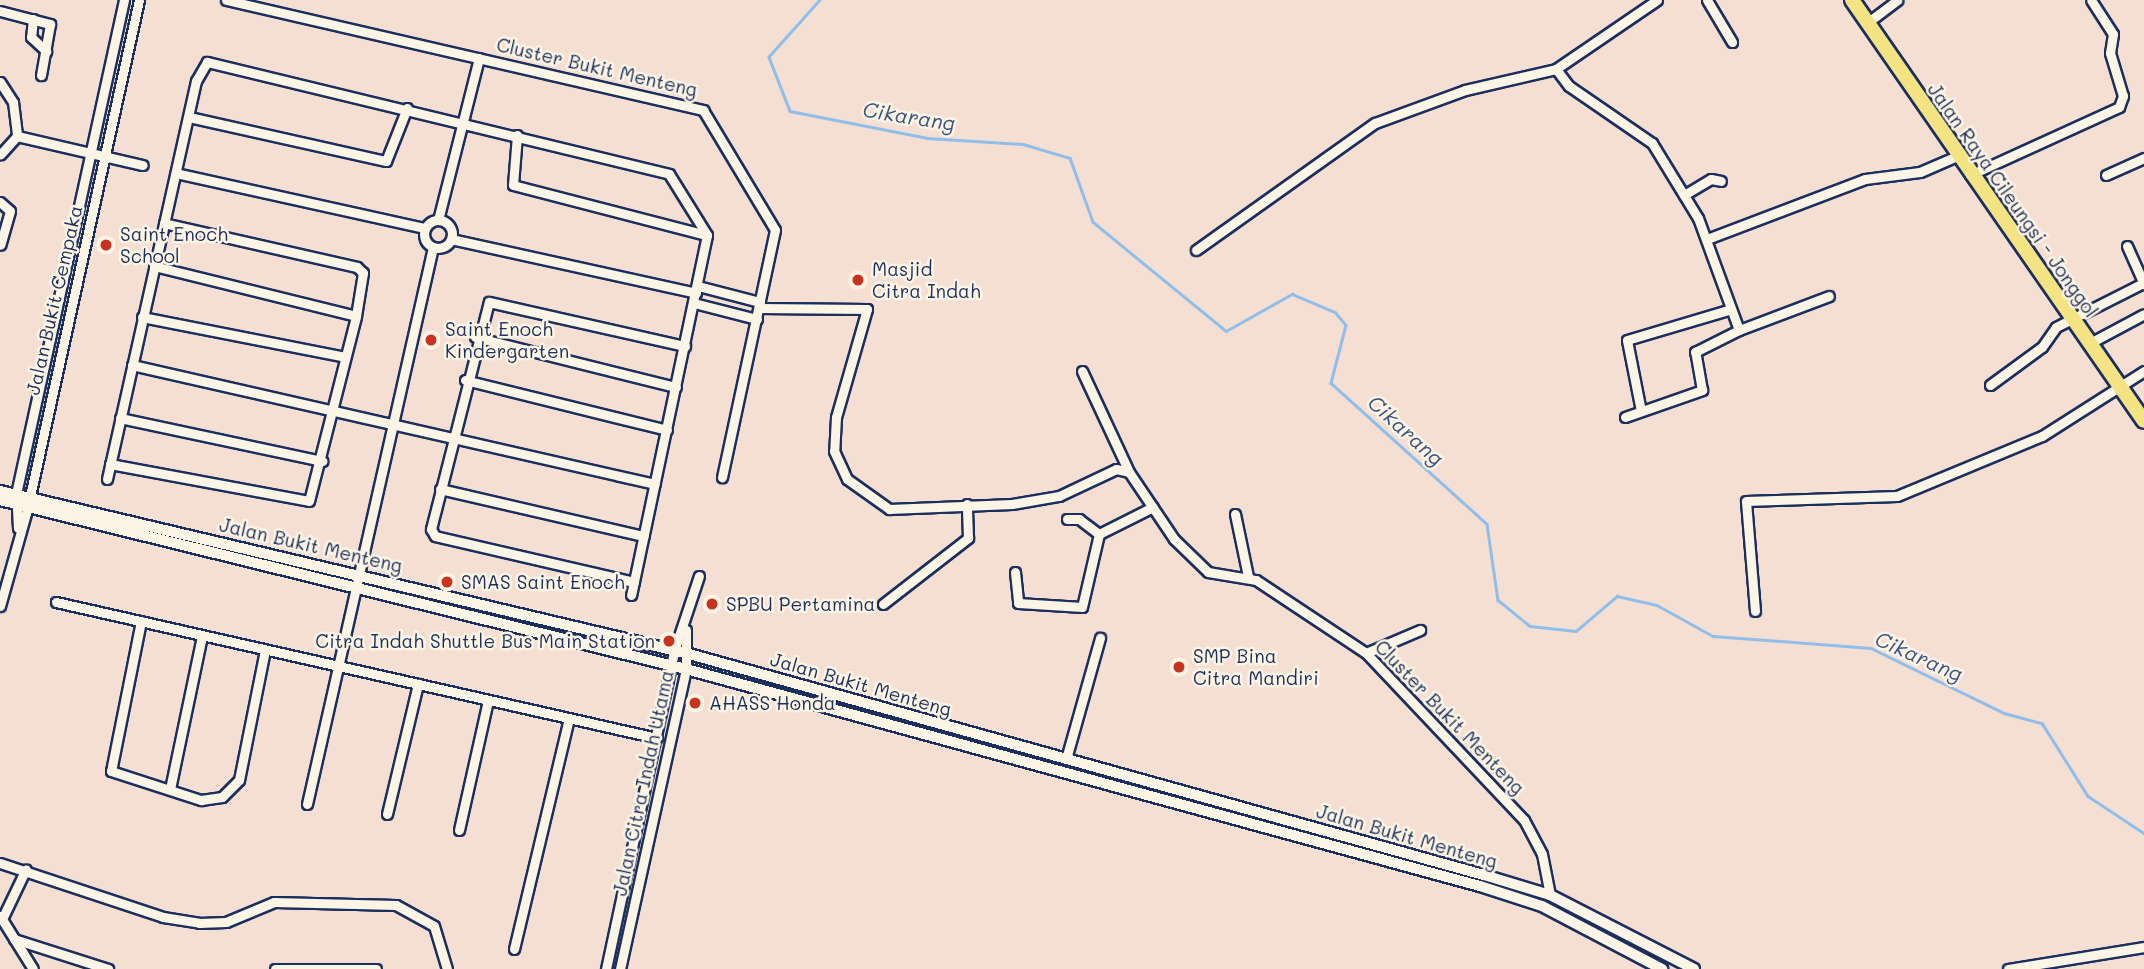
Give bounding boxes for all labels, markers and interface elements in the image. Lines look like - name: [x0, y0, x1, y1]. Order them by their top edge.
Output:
- street label: Cluster Bukit Menteng: [494, 33, 700, 101]
- street label: Jalan Raya Cileungsi - Jonggol: [1923, 78, 2103, 322]
- water label: Cikarang: [861, 96, 957, 136]
- street label: Jalan Bukit Cempaka: [21, 203, 87, 397]
- place label: Saint Enoch School: [120, 223, 228, 267]
- marker: Saint Enoch School: [98, 237, 114, 253]
- place label: Masjid Citra Indah: [872, 258, 981, 302]
- marker: Masjid Citra Indah: [850, 272, 866, 288]
- place label: Saint Enoch Kindergarten: [445, 318, 569, 362]
- marker: Saint Enoch Kindergarten: [423, 332, 439, 348]
- water label: Cikarang: [1363, 389, 1449, 471]
- street label: Jalan Bukit Menteng: [217, 513, 405, 577]
- place label: SMAS Saint Enoch: [461, 571, 625, 593]
- marker: SMAS Saint Enoch: [439, 574, 455, 590]
- place label: SPBU Pertamina: [726, 593, 875, 615]
- marker: SPBU Pertamina: [704, 596, 720, 612]
- water label: Cikarang: [1871, 626, 1967, 686]
- place label: Citra Indah Shuttle Bus Main Station: [315, 630, 655, 652]
- marker: Citra Indah Shuttle Bus Main Station: [661, 633, 677, 649]
- street label: Cluster Bukit Menteng: [1370, 635, 1530, 799]
- place label: SMP Bina Citra Mandiri: [1193, 645, 1319, 689]
- street label: Jalan Bukit Menteng: [768, 647, 954, 721]
- marker: SMP Bina Citra Mandiri: [1171, 659, 1187, 675]
- street label: Jalan Citra Indah Utama: [608, 668, 678, 898]
- place label: AHASS Honda: [709, 692, 836, 714]
- marker: AHASS Honda: [687, 695, 703, 711]
- street label: Jalan Bukit Menteng: [1314, 799, 1500, 873]

